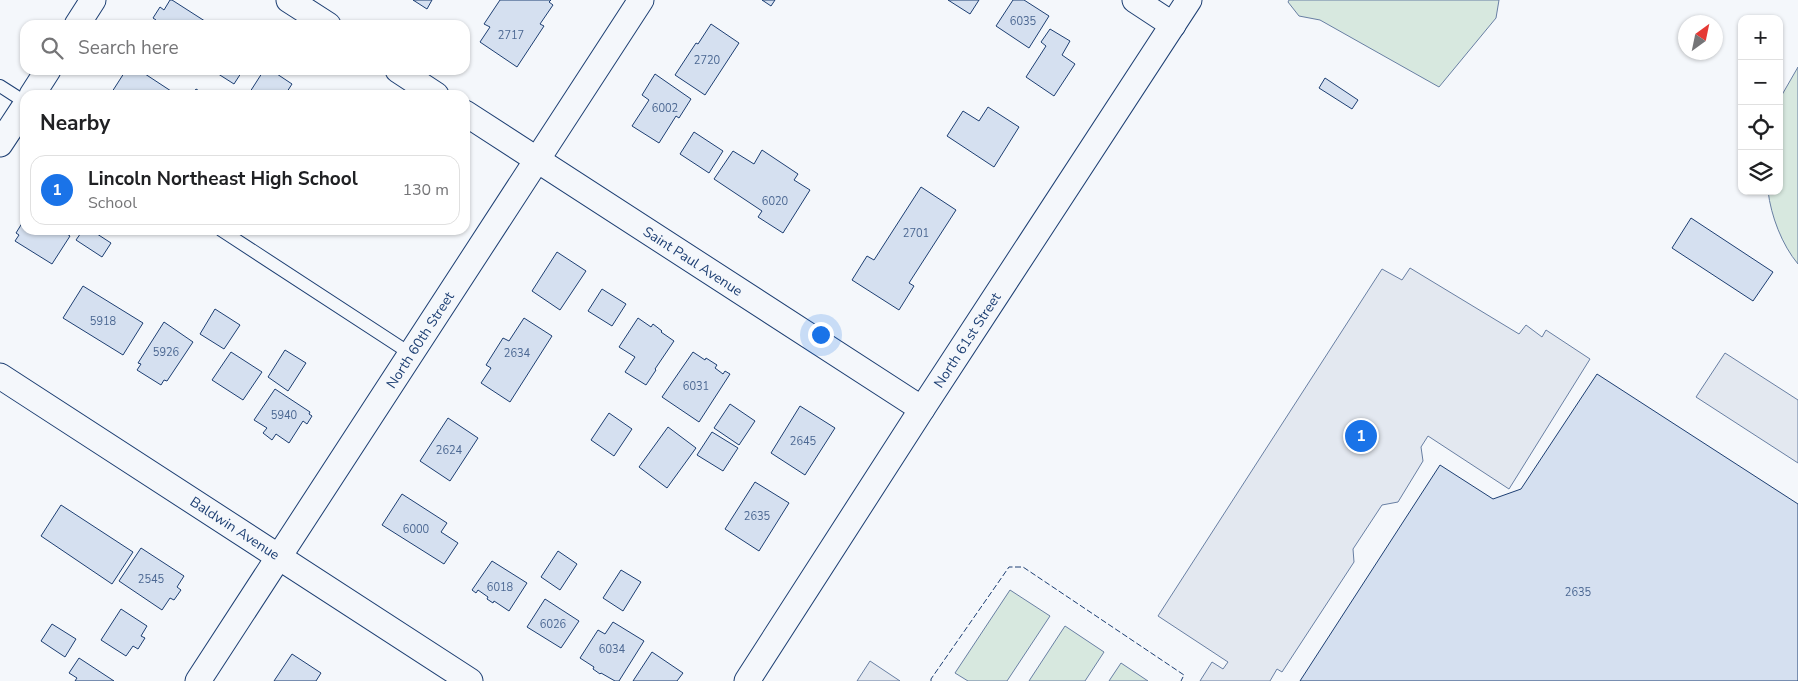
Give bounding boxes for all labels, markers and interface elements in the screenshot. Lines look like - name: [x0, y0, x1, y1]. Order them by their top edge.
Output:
- house number: 6035: [1010, 14, 1037, 29]
- north arrow: [1678, 15, 1723, 60]
- map controls: [1738, 15, 1783, 195]
- button: +: [1738, 15, 1783, 60]
- search box: [20, 20, 470, 75]
- house number: 2717: [498, 28, 524, 43]
- icon: search: [38, 34, 66, 62]
- text: Search here: [78, 35, 179, 61]
- house number: 2720: [694, 53, 721, 68]
- button: −: [1738, 60, 1783, 105]
- house number: 6002: [652, 101, 678, 116]
- button: locate: [1738, 105, 1783, 150]
- text: Nearby: [40, 109, 110, 137]
- button: layers: [1738, 150, 1783, 195]
- text: Lincoln Northeast High School: [88, 166, 358, 192]
- text: 1: [52, 179, 62, 201]
- text: 130 m: [402, 179, 449, 201]
- text: School: [88, 192, 137, 214]
- house number: 6020: [762, 194, 789, 209]
- street label: Saint Paul Avenue: [639, 222, 746, 301]
- house number: 2701: [903, 226, 929, 241]
- street label: North 60th Street: [382, 288, 459, 392]
- street label: North 61st Street: [929, 289, 1005, 392]
- house number: 5918: [90, 314, 117, 329]
- your location: [808, 322, 834, 348]
- house number: 5926: [153, 345, 180, 360]
- house number: 2634: [504, 346, 531, 361]
- house number: 6031: [683, 379, 709, 394]
- house number: 5940: [271, 408, 298, 423]
- pin: 1: [1345, 417, 1377, 455]
- house number: 2645: [790, 434, 817, 449]
- house number: 2624: [436, 443, 463, 458]
- street label: Baldwin Avenue: [186, 492, 283, 565]
- house number: 2635: [744, 509, 771, 524]
- house number: 6000: [403, 522, 430, 537]
- house number: 2545: [138, 572, 165, 587]
- house number: 6018: [487, 580, 514, 595]
- house number: 2635: [1565, 585, 1592, 600]
- house number: 6026: [540, 617, 567, 632]
- house number: 6034: [599, 642, 626, 657]

